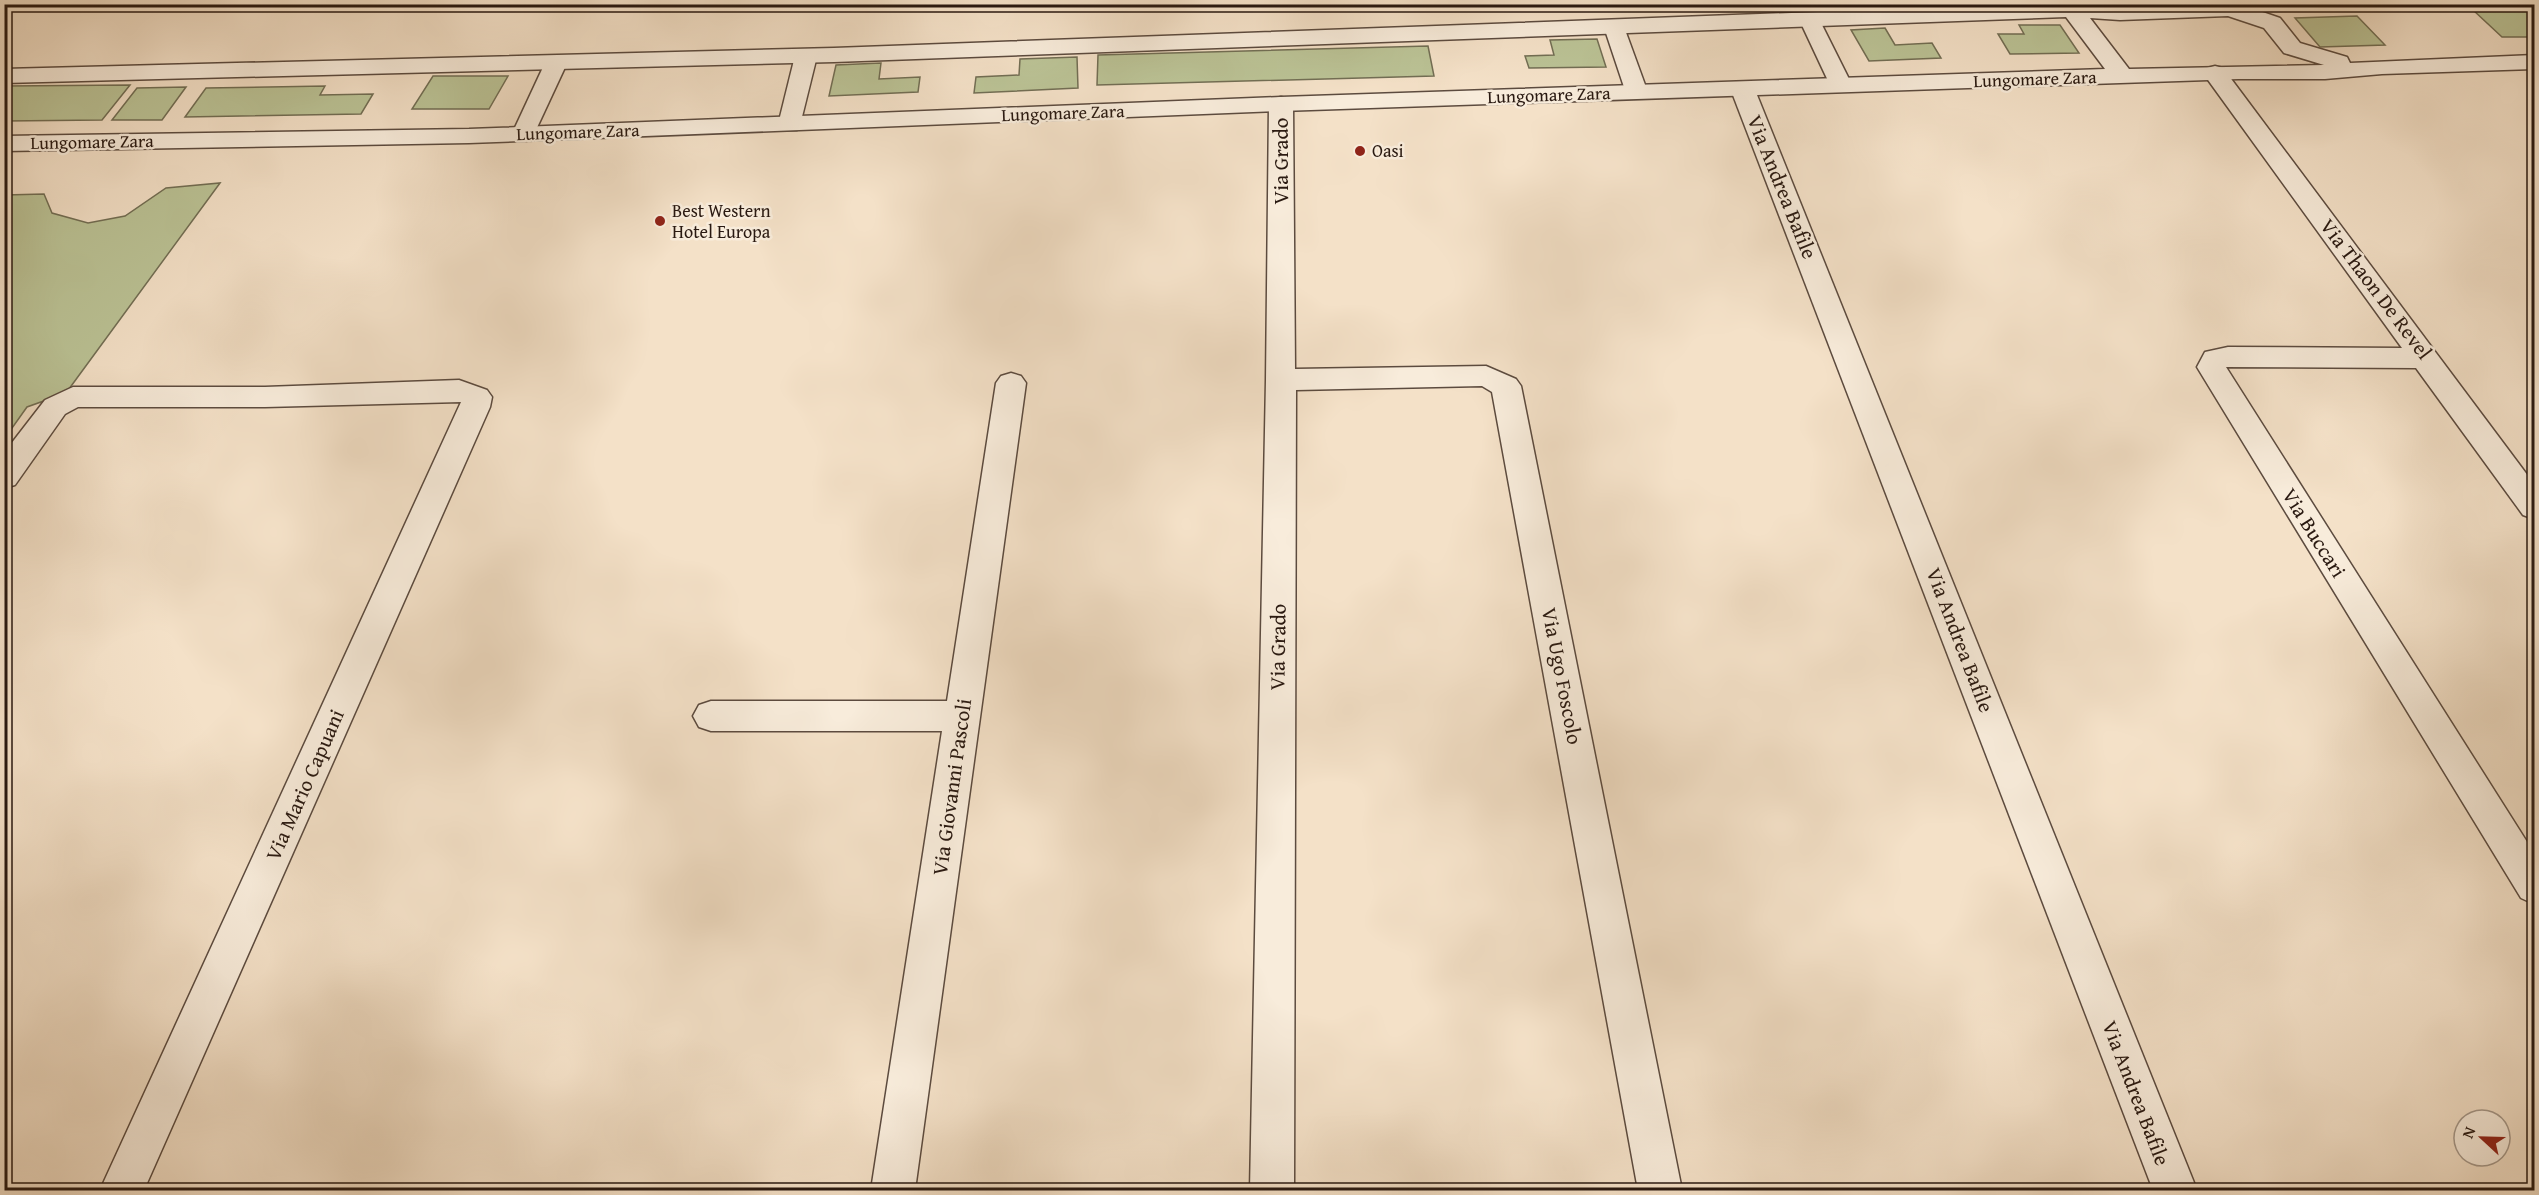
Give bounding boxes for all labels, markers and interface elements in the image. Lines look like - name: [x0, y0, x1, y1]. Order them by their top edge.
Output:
- street label: Lungomare Zara: [1973, 63, 2098, 94]
- street label: Lungomare Zara: [1487, 79, 1612, 110]
- street label: Lungomare Zara: [1001, 97, 1126, 128]
- street label: Via Andrea Bafile: [1739, 110, 1826, 264]
- street label: Lungomare Zara: [516, 116, 641, 147]
- street label: Via Grado: [1265, 118, 1296, 204]
- street label: Lungomare Zara: [30, 127, 154, 156]
- place label: Oasi: [1372, 137, 1404, 164]
- marker: Oasi: [1353, 144, 1367, 158]
- place label: Best Western Hotel Europa: [672, 197, 771, 245]
- street label: Via Thaon De Revel: [2313, 212, 2440, 366]
- marker: Best Western Hotel Europa: [653, 214, 667, 228]
- street label: Via Buccari: [2275, 482, 2354, 584]
- street label: Via Andrea Bafile: [1919, 563, 2002, 717]
- street label: Via Grado: [1261, 603, 1294, 691]
- street label: Via Ugo Foscolo: [1534, 605, 1591, 747]
- street label: Via Giovanni Pascoli: [924, 696, 979, 877]
- street label: Via Mario Capuani: [257, 704, 352, 865]
- street label: Via Andrea Bafile: [2095, 1016, 2178, 1170]
- north arrow: [2452, 1108, 2512, 1168]
- text: N: [2455, 1123, 2481, 1142]

